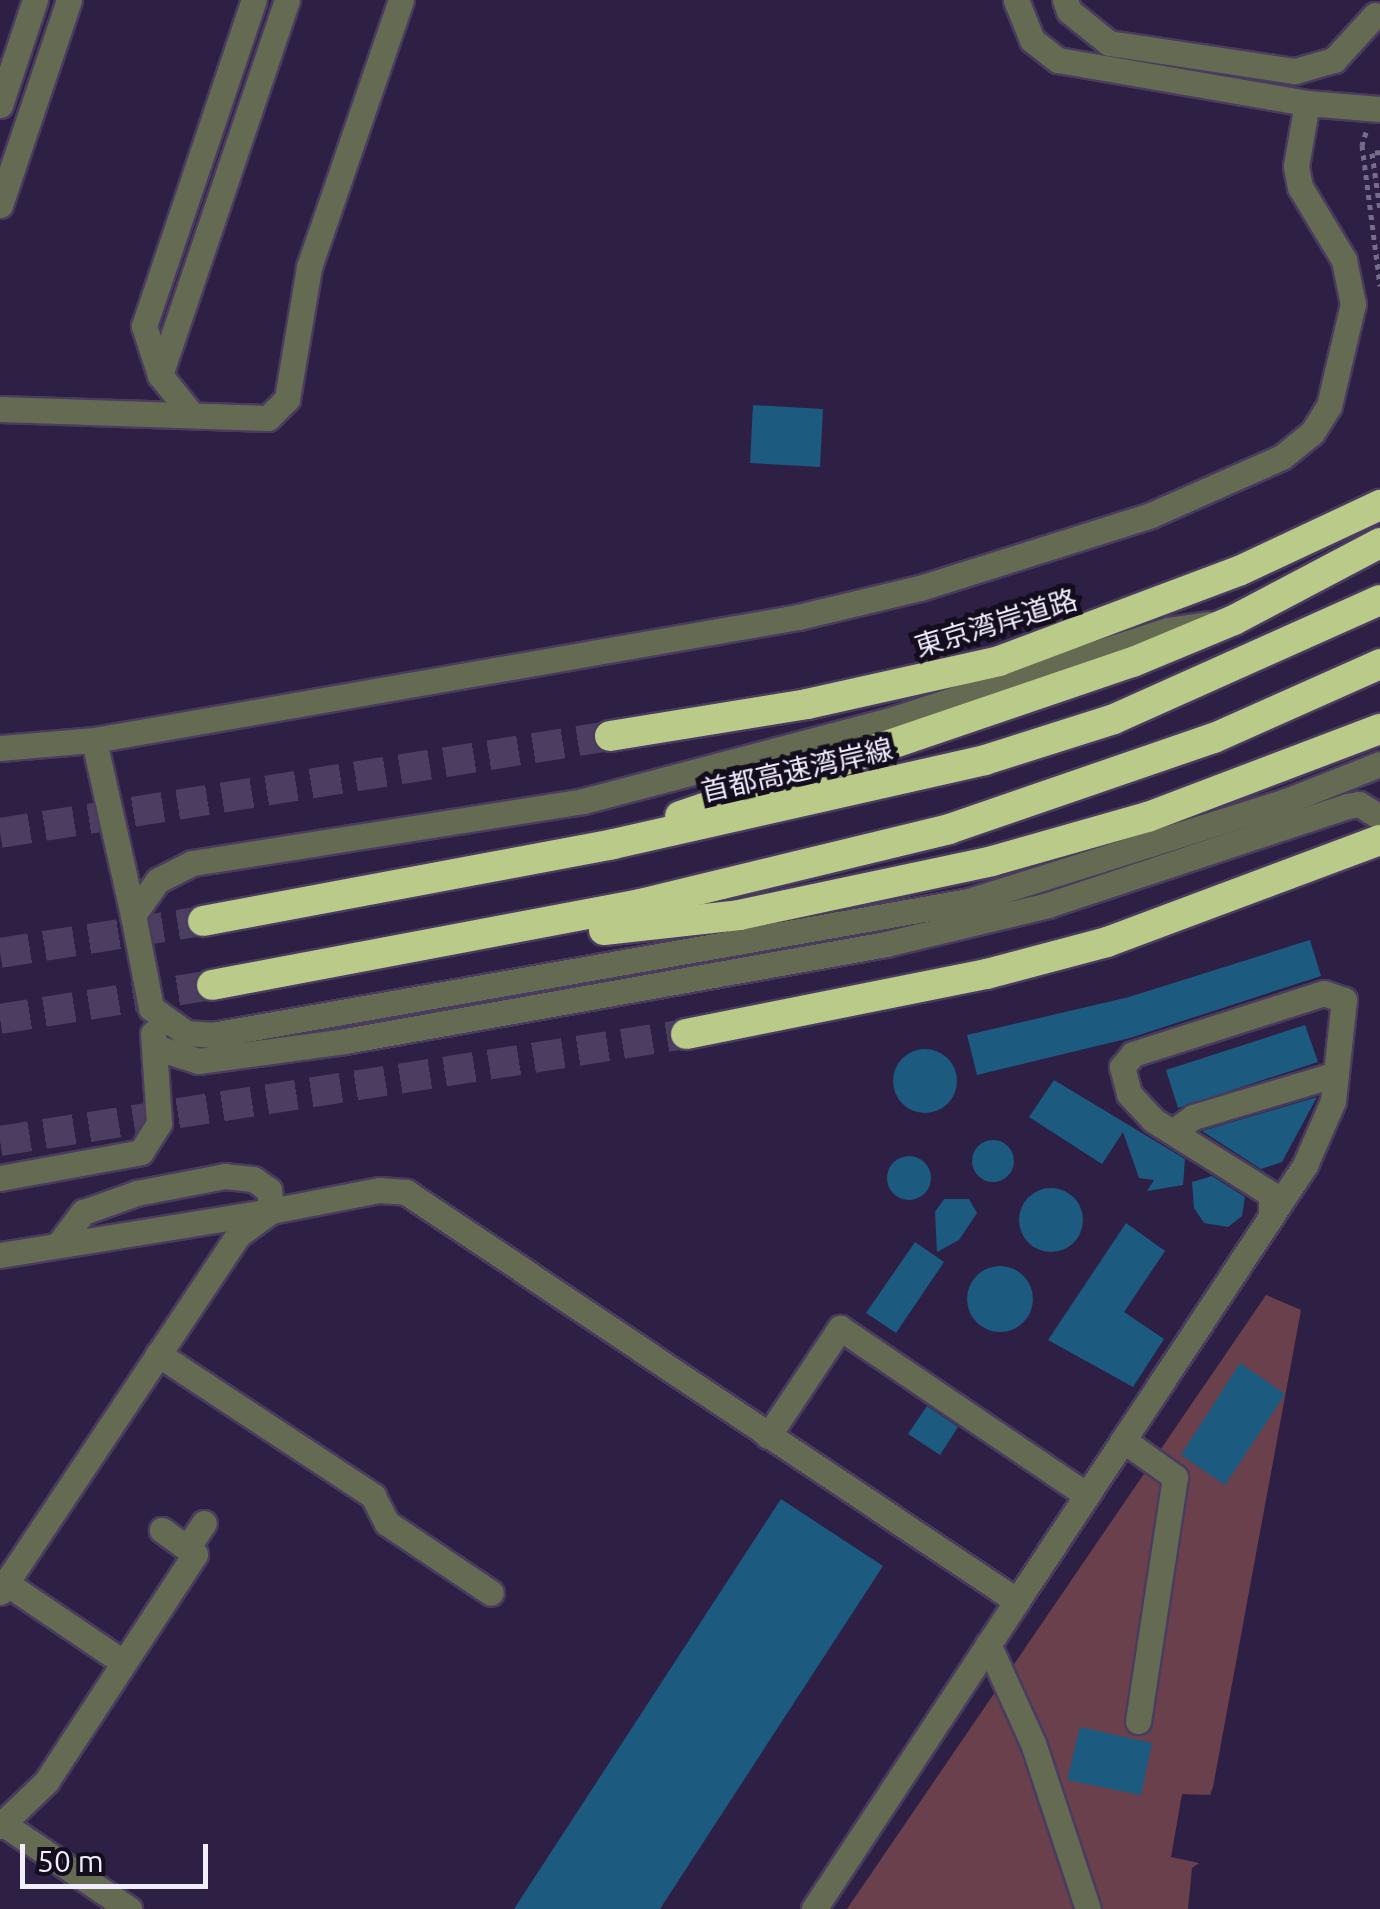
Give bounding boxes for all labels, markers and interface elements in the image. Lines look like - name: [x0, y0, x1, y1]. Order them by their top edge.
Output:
- street label: 東京湾岸道路: [911, 582, 1081, 664]
- street label: 首都高速湾岸線: [698, 732, 896, 808]
- scale bar: [25, 1824, 212, 1886]
- text: 50 m: [37, 1844, 104, 1878]

